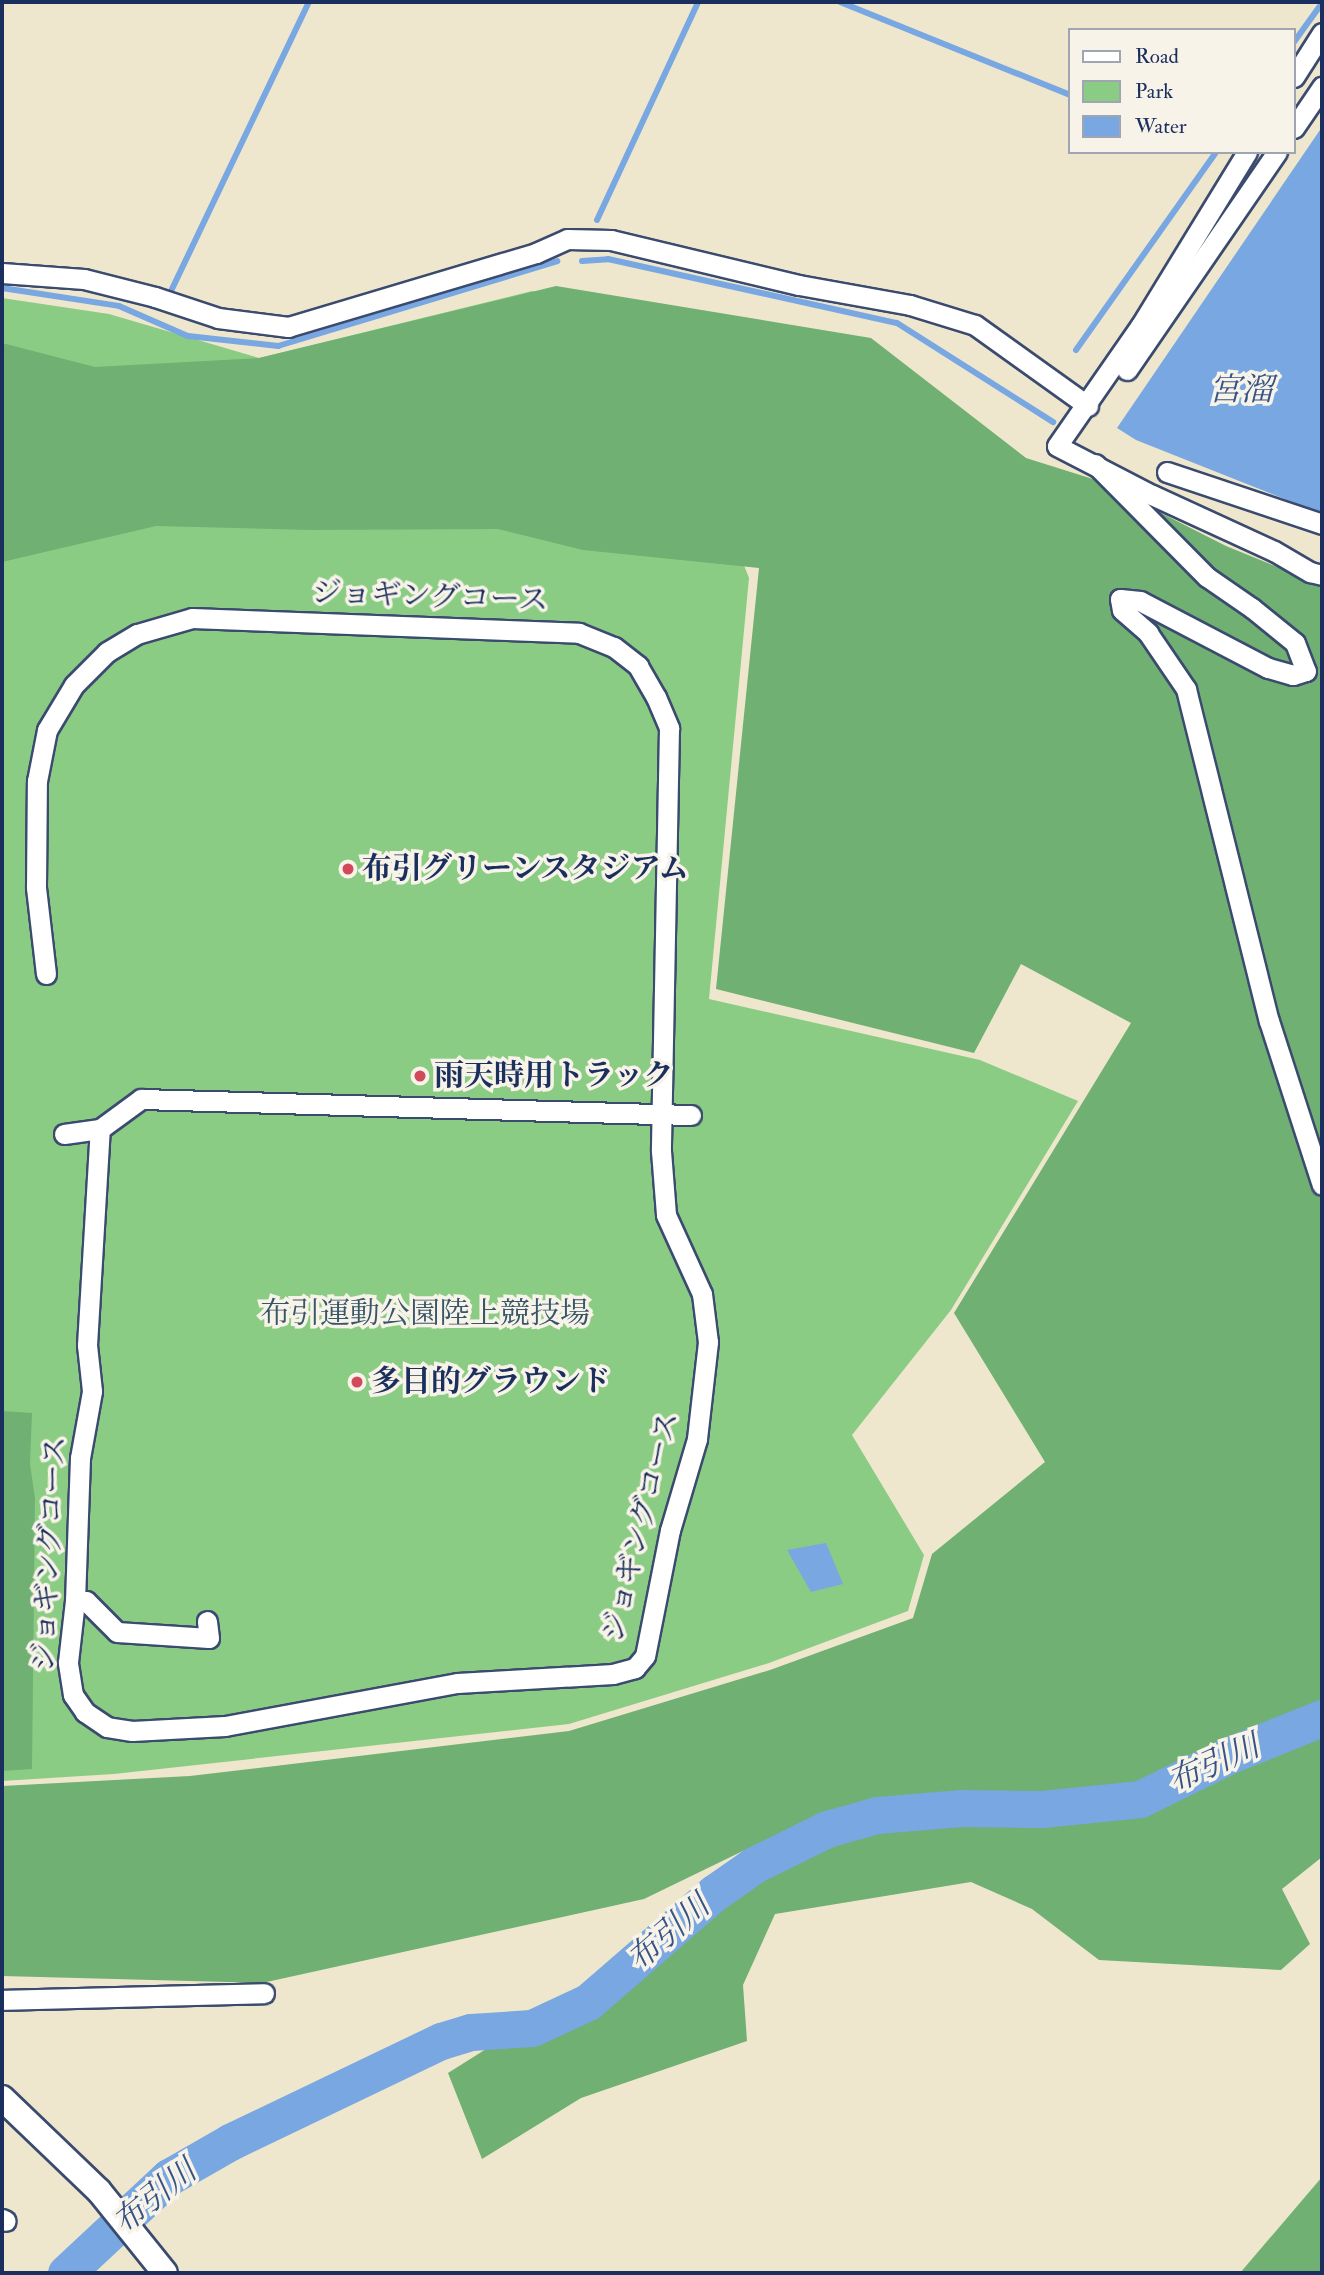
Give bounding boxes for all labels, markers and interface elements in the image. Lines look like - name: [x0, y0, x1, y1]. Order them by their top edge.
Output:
- legend: [1068, 28, 1296, 154]
- text: Road: [1135, 43, 1179, 70]
- text: Park: [1135, 78, 1173, 105]
- text: Water: [1135, 113, 1187, 140]
- water label: 宮溜: [1209, 371, 1273, 409]
- street label: ジョギングコース: [309, 575, 551, 619]
- place label: 布引グリーンスタジアム: [362, 851, 692, 887]
- marker: 布引グリーンスタジアム: [340, 861, 356, 877]
- place label: 雨天時用トラック: [434, 1058, 674, 1094]
- marker: 雨天時用トラック: [412, 1068, 428, 1084]
- park label: 布引運動公園陸上競技場: [260, 1296, 590, 1332]
- place label: 多目的グラウンド: [371, 1364, 611, 1400]
- marker: 多目的グラウンド: [349, 1374, 365, 1390]
- street label: ジョギングコース: [595, 1406, 687, 1648]
- street label: ジョギングコース: [26, 1433, 74, 1675]
- water label: 布引川: [1162, 1727, 1266, 1801]
- water label: 布引川: [620, 1887, 718, 1979]
- water label: 布引川: [106, 2152, 204, 2242]

